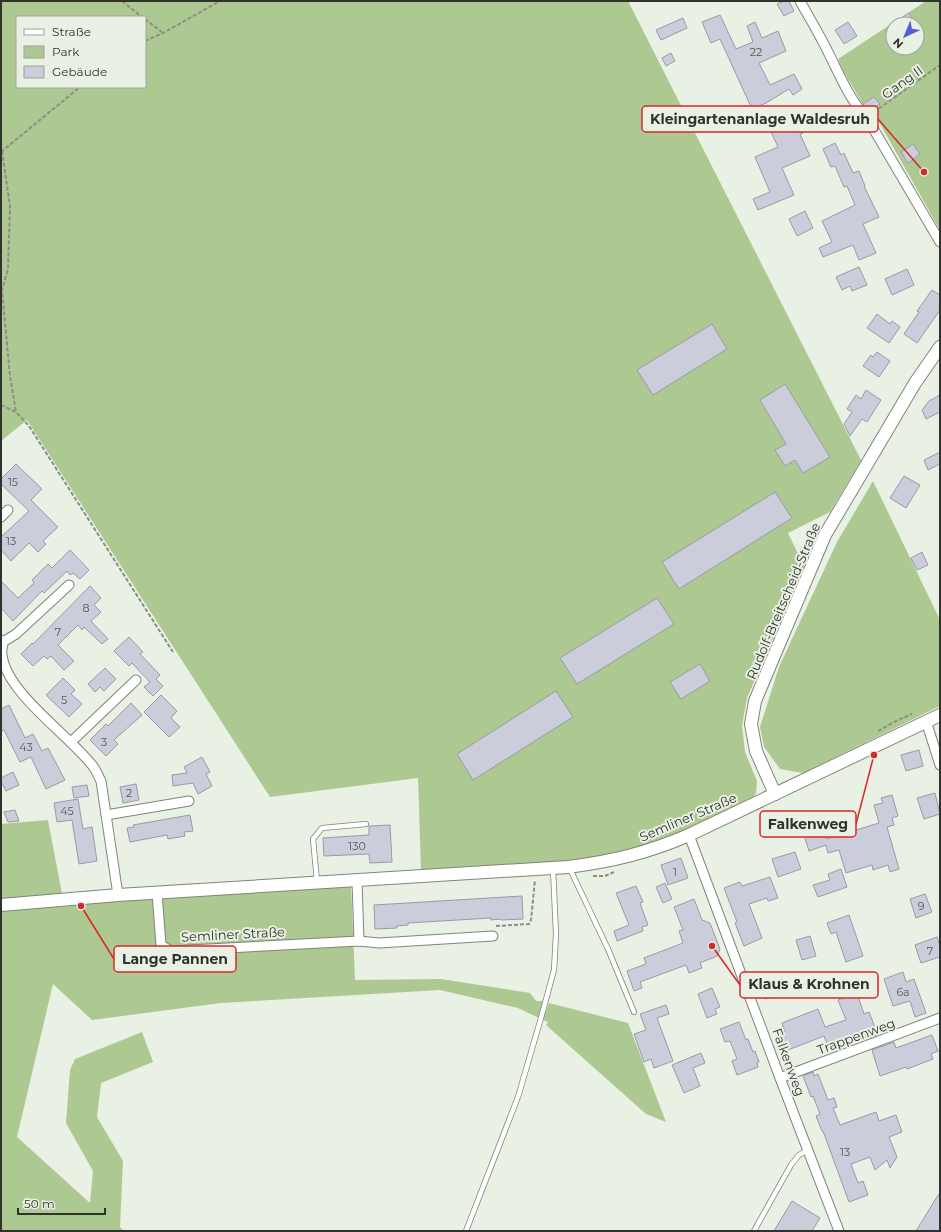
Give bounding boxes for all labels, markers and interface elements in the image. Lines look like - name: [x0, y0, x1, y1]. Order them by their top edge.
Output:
- legend: [16, 16, 146, 88]
- north arrow: [885, 16, 925, 56]
- text: Straße: [52, 24, 91, 39]
- text: N: [890, 35, 906, 51]
- text: Park: [52, 44, 80, 59]
- house number: 22: [750, 45, 762, 59]
- street label: Gang II: [878, 62, 926, 102]
- text: Gebäude: [52, 64, 107, 79]
- callout: Kleingartenanlage Waldesruh: [642, 106, 878, 132]
- text: Kleingartenanlage Waldesruh: [650, 110, 870, 128]
- house number: 15: [8, 475, 18, 489]
- street label: Rudolf-Breitscheid-Straße: [743, 520, 823, 682]
- house number: 13: [6, 534, 16, 548]
- house number: 8: [82, 601, 90, 615]
- house number: 7: [55, 625, 61, 639]
- house number: 5: [61, 693, 67, 707]
- house number: 3: [101, 735, 107, 749]
- house number: 43: [19, 740, 33, 754]
- house number: 2: [126, 786, 132, 800]
- street label: Semliner Straße: [637, 789, 739, 845]
- house number: 45: [60, 804, 74, 818]
- callout: Falkenweg: [760, 811, 856, 837]
- text: Falkenweg: [768, 815, 848, 833]
- house number: 130: [348, 839, 366, 853]
- house number: 1: [673, 865, 677, 879]
- house number: 9: [918, 899, 925, 913]
- street label: Semliner Straße: [181, 923, 286, 945]
- house number: 7: [927, 944, 933, 958]
- callout: Lange Pannen: [114, 946, 236, 972]
- text: Lange Pannen: [122, 950, 228, 968]
- callout: Klaus & Krohnen: [740, 972, 878, 998]
- text: Klaus & Krohnen: [748, 975, 870, 993]
- house number: 6a: [896, 985, 910, 999]
- street label: Trappenweg: [815, 1014, 897, 1058]
- street label: Falkenweg: [769, 1026, 809, 1098]
- house number: 13: [840, 1145, 850, 1159]
- scale bar: [18, 1190, 105, 1216]
- text: 50 m: [24, 1196, 55, 1211]

